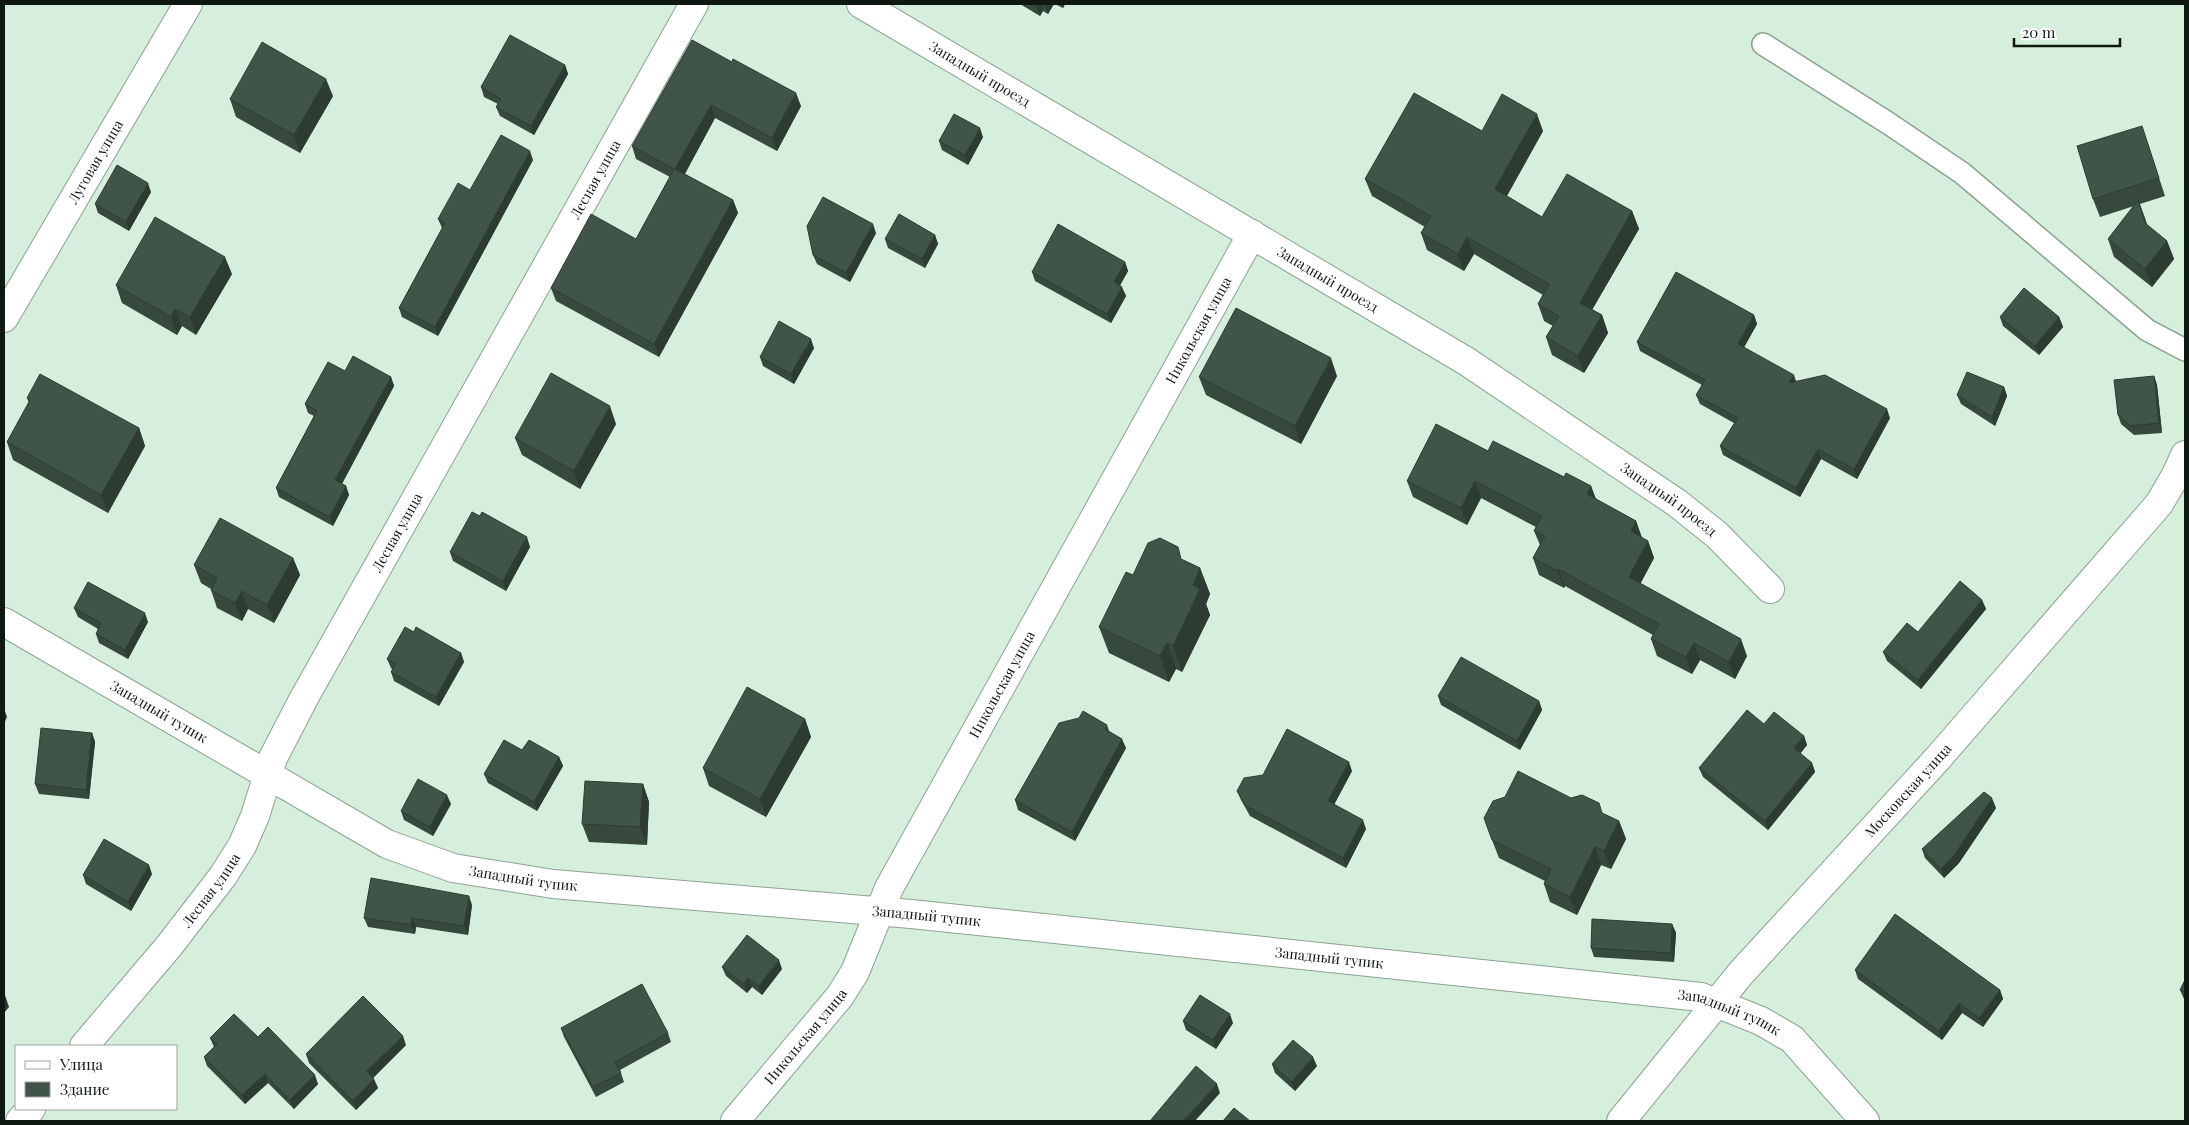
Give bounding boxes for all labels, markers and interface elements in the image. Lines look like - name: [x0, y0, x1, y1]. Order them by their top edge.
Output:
- scale bar: [2014, 15, 2120, 47]
- text: 20 m: [2022, 22, 2056, 42]
- street label: Западный проезд: [926, 36, 1035, 111]
- street label: Луговая улица: [63, 116, 127, 208]
- street label: Лесная улица: [565, 136, 625, 223]
- street label: Западный проезд: [1274, 242, 1383, 317]
- street label: Никольская улица: [1161, 273, 1235, 387]
- street label: Западный проезд: [1617, 458, 1722, 541]
- street label: Лесная улица: [366, 489, 426, 576]
- street label: Никольская улица: [964, 627, 1039, 741]
- street label: Западный тупик: [107, 676, 211, 747]
- street label: Московская улица: [1860, 739, 1955, 841]
- street label: Лесная улица: [176, 849, 244, 932]
- street label: Западный тупик: [468, 861, 578, 895]
- street label: Западный тупик: [871, 901, 982, 930]
- street label: Западный тупик: [1274, 942, 1385, 973]
- street label: Никольская улица: [760, 985, 851, 1088]
- street label: Западный тупик: [1677, 985, 1784, 1039]
- legend: [15, 1045, 178, 1110]
- text: Улица: [59, 1054, 103, 1074]
- text: Здание: [60, 1079, 109, 1099]

